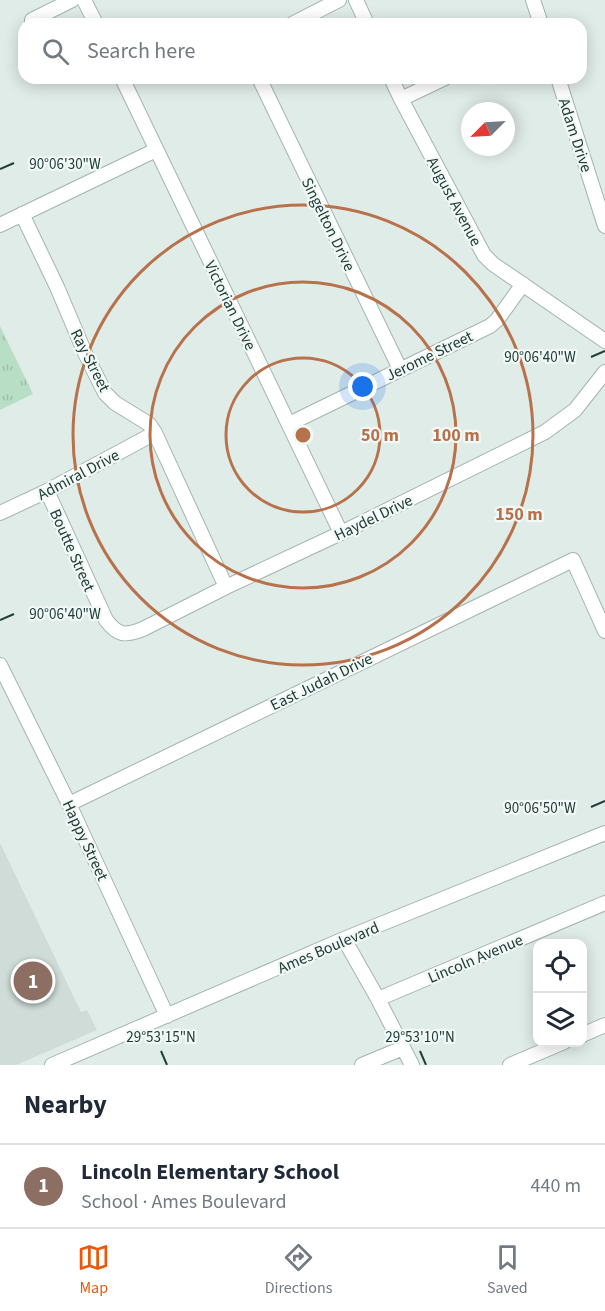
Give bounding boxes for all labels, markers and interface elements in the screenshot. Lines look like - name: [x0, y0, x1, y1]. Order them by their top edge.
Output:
- search box: [18, 18, 587, 84]
- icon: search: [39, 35, 72, 68]
- text: Search here: [87, 35, 195, 67]
- street label: Adam Drive: [553, 95, 597, 175]
- north arrow: [461, 102, 515, 156]
- street label: August Avenue: [421, 153, 487, 250]
- text: 90°06'30"W: [29, 154, 101, 175]
- street label: Singelton Drive: [296, 174, 360, 275]
- street label: Victorian Drive: [199, 257, 261, 354]
- street label: Ray Street: [65, 325, 116, 396]
- street label: Jerome Street: [382, 325, 477, 386]
- text: 90°06'40"W: [504, 347, 576, 368]
- your location: [348, 372, 377, 401]
- text: 50 m: [361, 423, 399, 448]
- text: 100 m: [432, 423, 480, 448]
- centre of rings: [293, 425, 313, 445]
- street label: Admiral Drive: [34, 444, 123, 506]
- street label: Haydel Drive: [331, 489, 416, 546]
- text: 150 m: [495, 502, 543, 527]
- street label: Boutte Street: [44, 506, 100, 596]
- text: 90°06'40"W: [29, 604, 101, 625]
- street label: East Judah Drive: [267, 648, 376, 716]
- street label: Happy Street: [57, 796, 114, 885]
- text: 90°06'50"W: [504, 798, 576, 819]
- street label: Ames Boulevard: [274, 917, 382, 979]
- street label: Lincoln Avenue: [424, 929, 526, 989]
- map controls: [533, 939, 587, 1047]
- button: locate: [533, 939, 587, 993]
- pin: 1: [14, 958, 52, 1004]
- button: layers: [533, 993, 587, 1047]
- text: 29°53'15"N: [126, 1027, 196, 1048]
- text: 29°53'10"N: [385, 1027, 455, 1048]
- text: Nearby: [24, 1086, 107, 1123]
- text: Lincoln Elementary School: [81, 1156, 339, 1188]
- text: 1: [38, 1172, 49, 1200]
- text: 440 m: [531, 1172, 581, 1200]
- text: School · Ames Boulevard: [81, 1188, 287, 1216]
- tab: Map: [77, 1241, 110, 1299]
- tab: Directions: [265, 1241, 332, 1299]
- tab: Saved: [487, 1241, 528, 1299]

